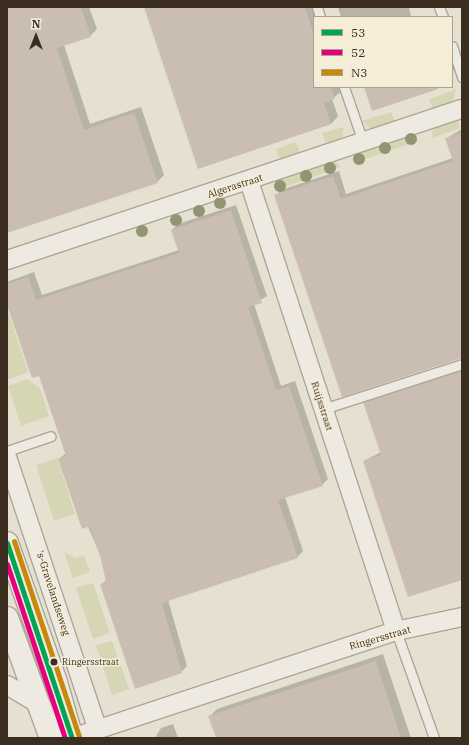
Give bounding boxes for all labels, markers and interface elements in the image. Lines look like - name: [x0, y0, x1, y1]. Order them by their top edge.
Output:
- north arrow: [16, 16, 56, 56]
- legend: [313, 16, 453, 88]
- text: N: [32, 17, 40, 31]
- text: 53: [351, 25, 365, 40]
- text: 52: [351, 45, 365, 60]
- text: N3: [351, 65, 368, 80]
- street label: Algerastraat: [206, 171, 264, 201]
- street label: Ruijsstraat: [308, 380, 336, 432]
- street label: 's-Gravelandseweg: [34, 549, 72, 637]
- street label: Ringersstraat: [348, 623, 412, 653]
- marker: Ringersstraat: [49, 657, 59, 667]
- place label: Ringersstraat: [62, 657, 119, 667]

